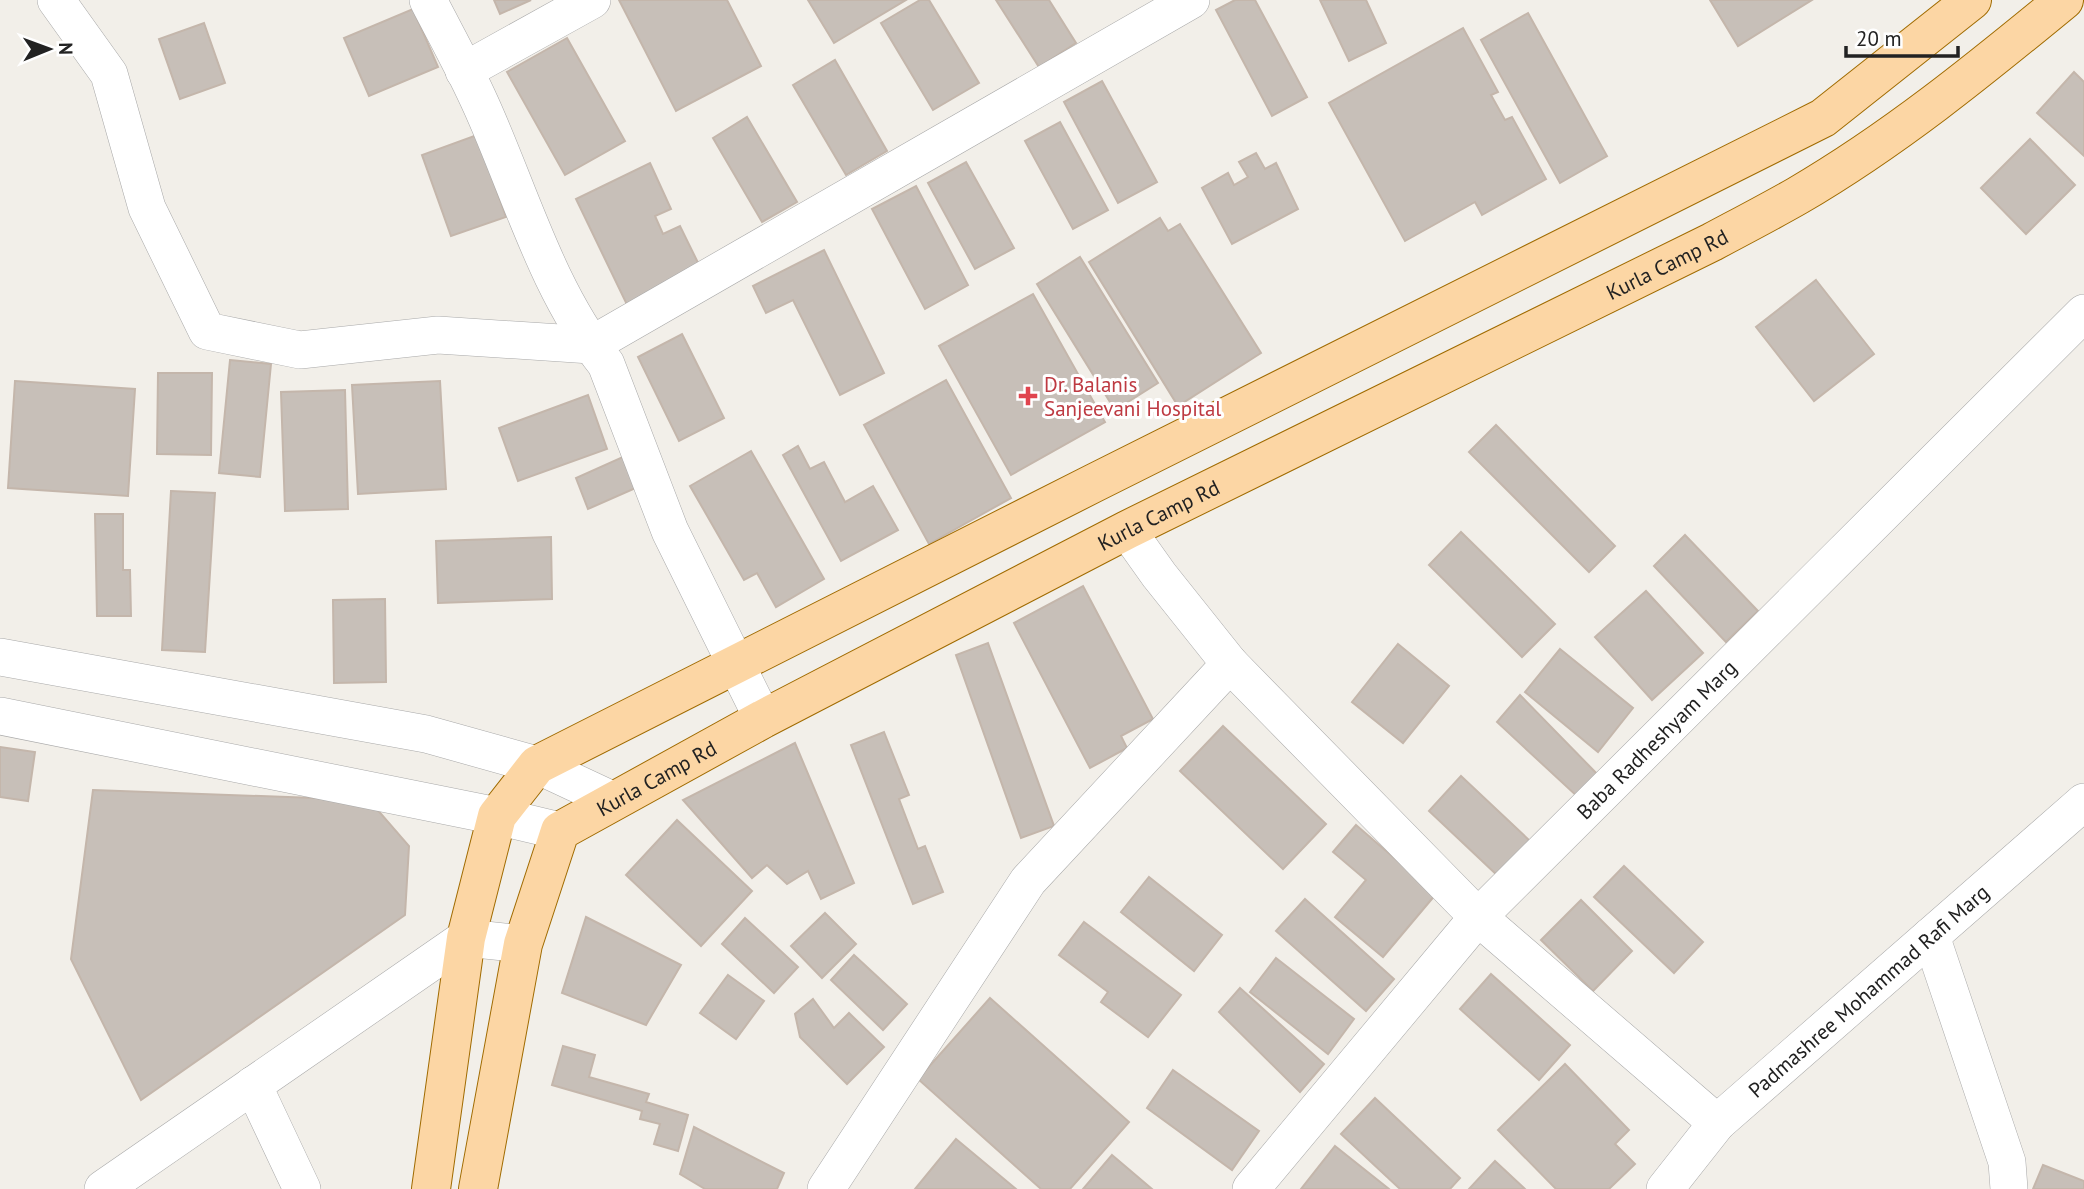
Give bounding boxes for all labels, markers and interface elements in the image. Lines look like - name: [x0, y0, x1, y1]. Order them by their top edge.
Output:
- north arrow: [14, 14, 84, 84]
- scale bar: [1846, 14, 1958, 58]
- text: 20 m: [1856, 25, 1902, 52]
- text: N: [54, 42, 78, 55]
- street label: Kurla Camp Rd: [1602, 222, 1733, 306]
- place label: Dr. Balanis Sanjeevani Hospital: [1044, 371, 1221, 422]
- marker: Dr. Balanis Sanjeevani Hospital: [1018, 386, 1038, 406]
- street label: Kurla Camp Rd: [1093, 473, 1224, 556]
- street label: Baba Radheshyam Marg: [1571, 654, 1742, 825]
- street label: Kurla Camp Rd: [592, 734, 721, 822]
- street label: Padmashree Mohammad Rafi Marg: [1742, 878, 1994, 1103]

